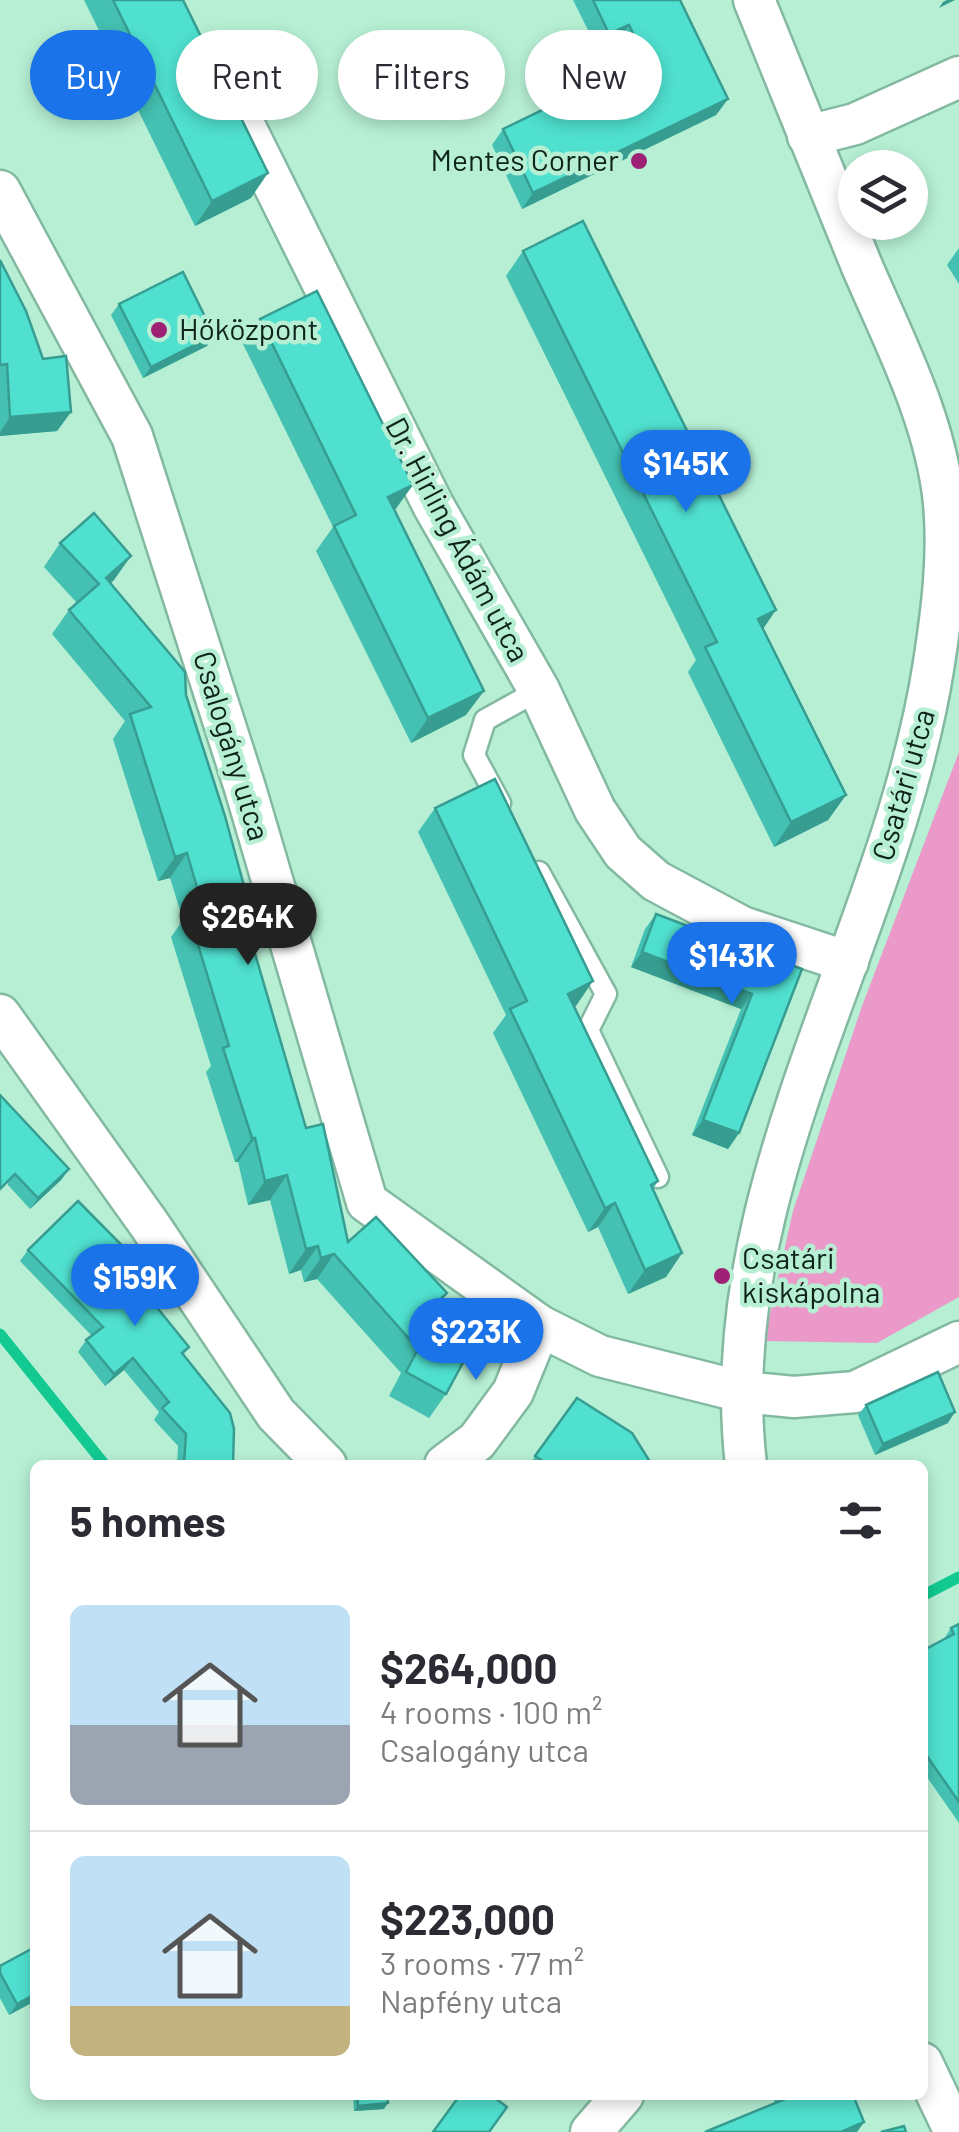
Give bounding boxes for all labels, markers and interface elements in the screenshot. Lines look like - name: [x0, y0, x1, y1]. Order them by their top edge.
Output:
- chip: Buy: [30, 30, 156, 120]
- chip: Rent: [176, 30, 318, 120]
- chip: Filters: [338, 30, 505, 120]
- chip: New: [525, 30, 662, 120]
- place label: Mentes Corner: [430, 141, 619, 177]
- marker: Mentes Corner: [628, 150, 650, 172]
- map controls: [838, 150, 928, 240]
- button: layers: [838, 150, 928, 240]
- place label: Hőközpont: [179, 310, 318, 346]
- marker: Hőközpont: [148, 319, 170, 341]
- street label: Dr. Hirling Ádám utca: [379, 411, 538, 667]
- pin: $145K: [616, 430, 756, 515]
- text: $145K: [643, 443, 729, 481]
- street label: Csalogány utca: [187, 647, 279, 844]
- street label: Csatári utca: [863, 704, 941, 864]
- pin: $264K: [178, 883, 318, 968]
- text: $264K: [202, 896, 294, 934]
- pin: $143K: [662, 922, 802, 1007]
- text: $143K: [689, 935, 775, 973]
- place label: Csatári kiskápolna: [742, 1239, 880, 1309]
- pin: $159K: [65, 1244, 205, 1329]
- text: $159K: [93, 1257, 177, 1295]
- marker: Csatári kiskápolna: [711, 1265, 733, 1287]
- pin: $223K: [406, 1298, 546, 1383]
- text: $223K: [430, 1311, 522, 1349]
- icon: filters: [833, 1493, 888, 1548]
- text: 5 homes: [70, 1495, 226, 1545]
- text: $264,000: [380, 1642, 557, 1692]
- icon: home: [150, 1645, 270, 1765]
- text: 4 rooms · 100 m²: [380, 1692, 602, 1730]
- text: Csalogány utca: [380, 1730, 589, 1768]
- text: $223,000: [380, 1893, 555, 1943]
- icon: home: [150, 1896, 270, 2016]
- text: 3 rooms · 77 m²: [380, 1943, 584, 1981]
- text: Napfény utca: [380, 1981, 562, 2019]

